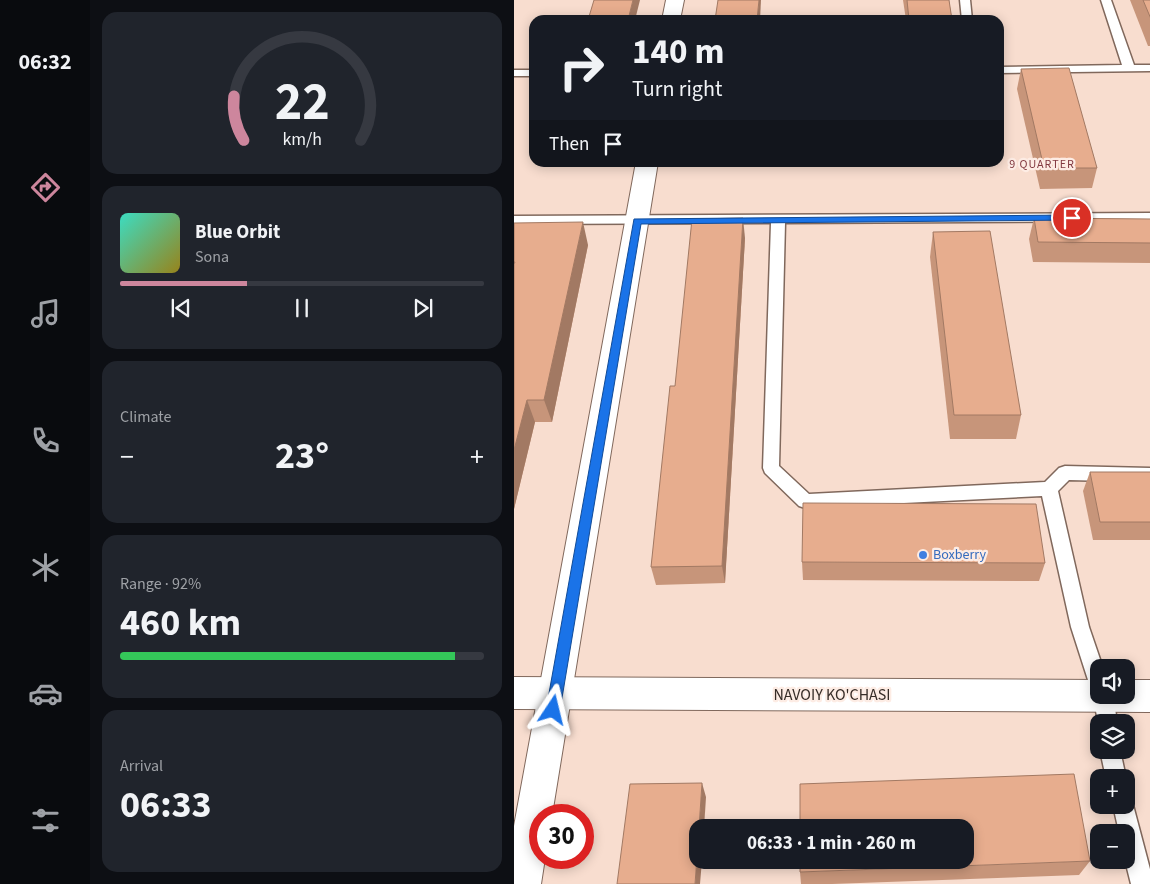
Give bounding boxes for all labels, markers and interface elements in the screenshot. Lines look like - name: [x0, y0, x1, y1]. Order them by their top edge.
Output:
- text: 140 m: [632, 27, 724, 77]
- icon: right: [549, 35, 614, 100]
- text: 06:32: [18, 46, 72, 78]
- text: 22: [275, 66, 329, 140]
- text: Turn right: [632, 73, 722, 105]
- text: km/h: [282, 127, 322, 152]
- icon: arrive: [599, 130, 627, 158]
- text: Then: [549, 131, 589, 158]
- district label: 9 QUARTER: [1009, 156, 1075, 173]
- icon: directions: [28, 170, 63, 205]
- pin: [1051, 197, 1093, 239]
- icon: arrive: [1058, 204, 1086, 232]
- text: Blue Orbit: [195, 219, 280, 246]
- text: Sona: [195, 246, 229, 268]
- icon: previous: [167, 294, 195, 322]
- icon: pause: [288, 294, 316, 322]
- icon: next: [409, 294, 437, 322]
- icon: music: [28, 296, 63, 331]
- text: Climate: [120, 406, 171, 428]
- icon: phone: [28, 423, 63, 458]
- text: 23°: [275, 429, 329, 483]
- text: −: [120, 437, 134, 477]
- text: +: [470, 437, 484, 477]
- place label: Boxberry: [933, 545, 987, 565]
- marker: Boxberry: [917, 549, 929, 561]
- icon: climate: [28, 550, 63, 585]
- text: Range · 92%: [120, 573, 201, 595]
- text: 460 km: [120, 596, 241, 650]
- map controls: [1090, 659, 1135, 869]
- button: sound: [1090, 659, 1135, 704]
- icon: car: [28, 676, 63, 711]
- position arrow: [526, 683, 578, 735]
- street label: NAVOIY KO'CHASI: [773, 684, 891, 706]
- button: layers: [1090, 714, 1135, 759]
- text: Arrival: [120, 755, 163, 777]
- button: +: [1090, 769, 1135, 814]
- text: 06:33: [120, 778, 212, 832]
- icon: filters: [28, 803, 63, 838]
- speed limit sign: 30: [529, 804, 594, 869]
- button: −: [1090, 824, 1135, 869]
- text: 06:33 · 1 min · 260 m: [747, 830, 916, 857]

